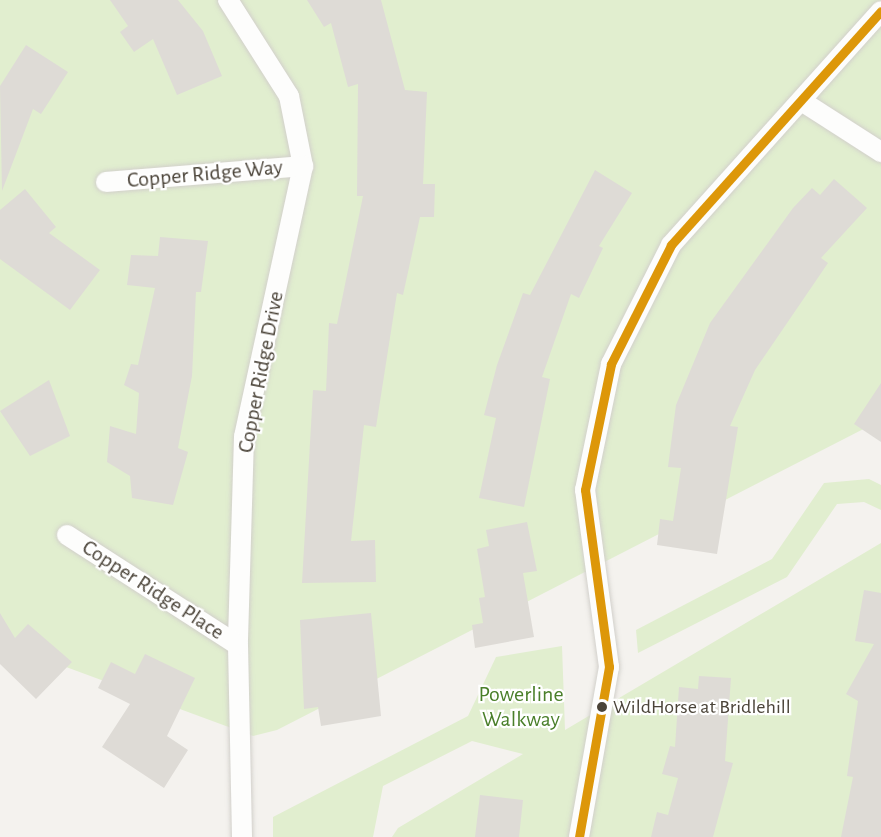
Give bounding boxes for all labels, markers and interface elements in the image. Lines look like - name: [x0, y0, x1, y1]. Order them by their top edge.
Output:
- street label: Copper Ridge Way: [126, 154, 284, 194]
- street label: Copper Ridge Drive: [232, 289, 290, 455]
- street label: Copper Ridge Place: [77, 534, 229, 646]
- park label: Powerline Walkway: [478, 681, 564, 732]
- place label: WildHorse at Bridlehill: [613, 695, 791, 719]
- marker: WildHorse at Bridlehill: [596, 701, 608, 713]

